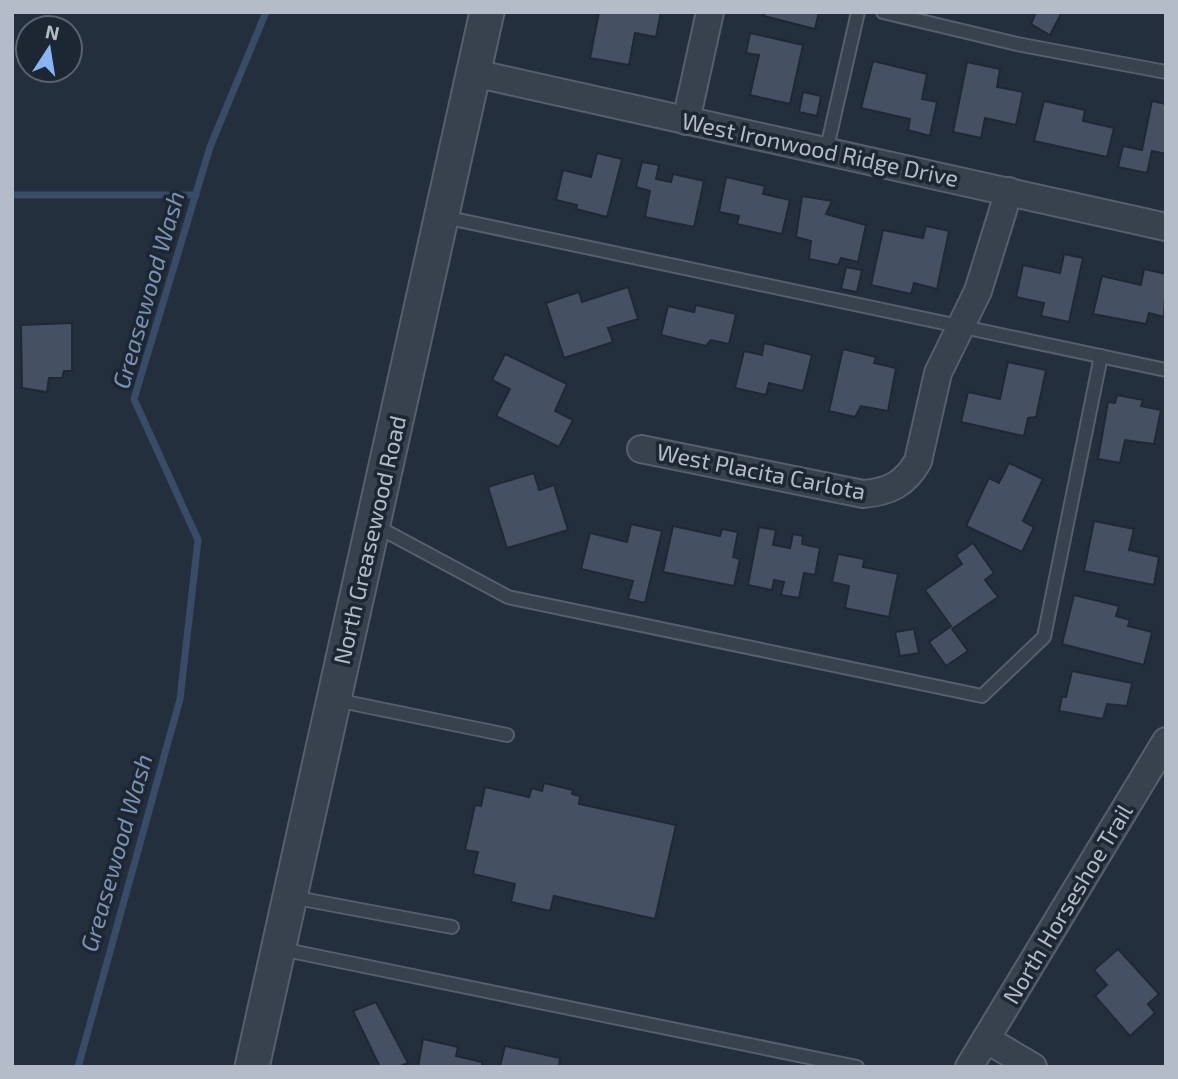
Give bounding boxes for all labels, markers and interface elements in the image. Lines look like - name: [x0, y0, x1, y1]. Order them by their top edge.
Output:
- north arrow: [14, 14, 84, 84]
- text: N: [44, 19, 62, 45]
- street label: West Ironwood Ridge Drive: [679, 106, 961, 192]
- water label: Greasewood Wash: [105, 187, 190, 392]
- street label: North Greasewood Road: [327, 413, 411, 667]
- street label: West Placita Carlota: [654, 437, 868, 505]
- water label: Greasewood Wash: [73, 750, 158, 955]
- street label: North Horseshoe Trail: [996, 798, 1138, 1008]

